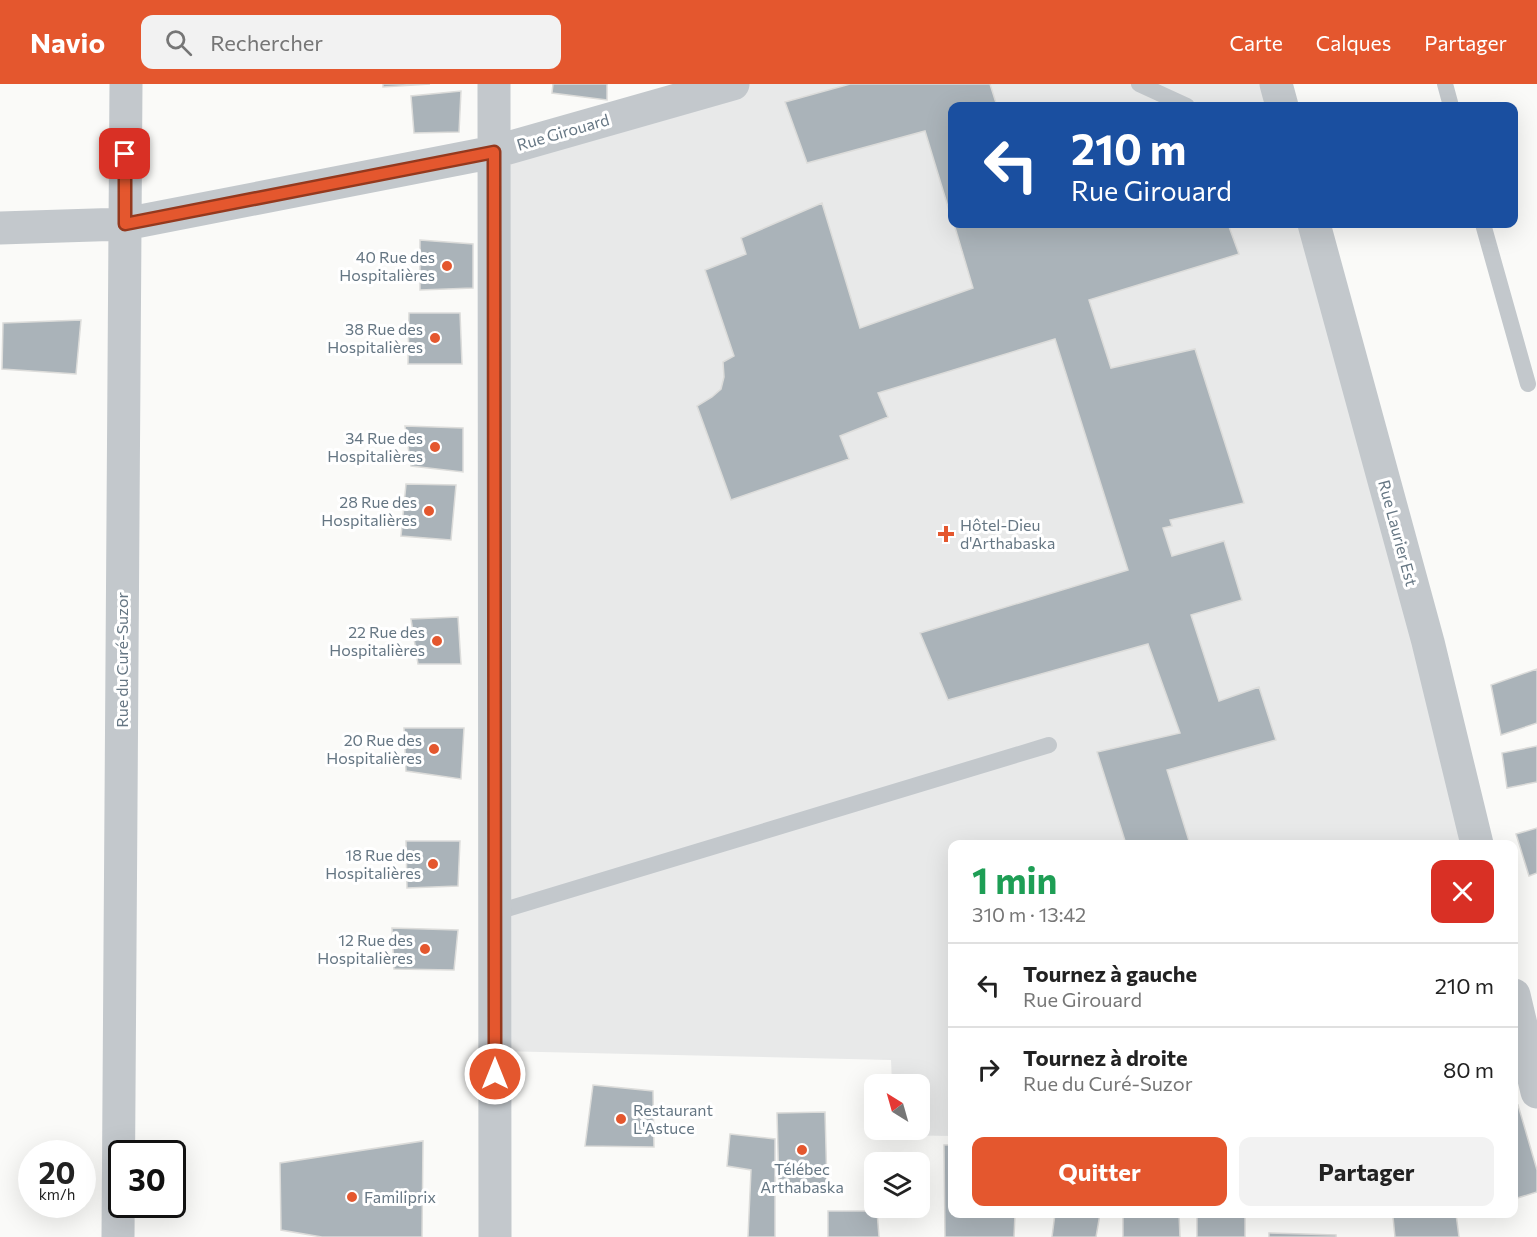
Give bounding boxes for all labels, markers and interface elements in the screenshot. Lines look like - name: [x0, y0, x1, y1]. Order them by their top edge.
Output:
- search box: [141, 15, 561, 69]
- text: Navio: [30, 25, 105, 59]
- icon: search: [162, 26, 195, 59]
- text: Rechercher: [210, 29, 323, 56]
- text: Carte: [1230, 30, 1283, 55]
- text: Calques: [1316, 30, 1391, 55]
- text: Partager: [1424, 30, 1507, 55]
- street label: Rue Girouard: [514, 109, 611, 154]
- text: 210 m: [1071, 122, 1186, 174]
- icon: left: [972, 126, 1050, 204]
- pin: [99, 128, 150, 179]
- icon: arrive: [108, 137, 141, 170]
- text: Rue Girouard: [1071, 174, 1232, 207]
- place label: 40 Rue des Hospitalières: [339, 247, 435, 284]
- marker: 40 Rue des Hospitalières: [440, 259, 454, 273]
- place label: 38 Rue des Hospitalières: [327, 319, 423, 356]
- marker: 38 Rue des Hospitalières: [428, 331, 442, 345]
- place label: 34 Rue des Hospitalières: [327, 428, 423, 465]
- marker: 34 Rue des Hospitalières: [428, 440, 442, 454]
- street label: Rue Laurier Est: [1375, 478, 1422, 588]
- place label: 28 Rue des Hospitalières: [321, 492, 417, 529]
- marker: 28 Rue des Hospitalières: [422, 504, 436, 518]
- place label: Hôtel-Dieu d'Arthabaska: [960, 515, 1055, 552]
- marker: Hôtel-Dieu d'Arthabaska: [937, 525, 955, 543]
- street label: Rue du Curé-Suzor: [112, 592, 131, 728]
- place label: 22 Rue des Hospitalières: [329, 622, 425, 659]
- marker: 22 Rue des Hospitalières: [430, 634, 444, 648]
- place label: 20 Rue des Hospitalières: [326, 730, 422, 767]
- marker: 20 Rue des Hospitalières: [427, 742, 441, 756]
- place label: 18 Rue des Hospitalières: [325, 845, 421, 882]
- marker: 18 Rue des Hospitalières: [426, 857, 440, 871]
- text: 1 min: [972, 857, 1057, 901]
- button: close: [1431, 860, 1494, 923]
- text: 310 m · 13:42: [972, 902, 1086, 926]
- place label: 12 Rue des Hospitalières: [317, 930, 413, 967]
- marker: 12 Rue des Hospitalières: [418, 942, 432, 956]
- text: Tournez à gauche: [1023, 960, 1197, 987]
- icon: left: [972, 969, 1005, 1002]
- text: 210 m: [1435, 972, 1494, 999]
- text: Rue Girouard: [1023, 987, 1142, 1011]
- position arrow: [463, 1042, 527, 1106]
- text: Tournez à droite: [1023, 1044, 1188, 1071]
- icon: right: [972, 1053, 1005, 1086]
- text: 80 m: [1443, 1056, 1494, 1083]
- text: Rue du Curé-Suzor: [1023, 1071, 1193, 1095]
- north arrow: [864, 1074, 930, 1140]
- map controls: [864, 1074, 930, 1218]
- place label: Restaurant L'Astuce: [633, 1100, 714, 1137]
- marker: Restaurant L'Astuce: [614, 1112, 628, 1126]
- button: Quitter: [972, 1137, 1227, 1206]
- button: Partager: [1239, 1137, 1494, 1206]
- speed limit sign: 30: [108, 1140, 186, 1218]
- marker: Télébec Arthabaska: [795, 1143, 809, 1157]
- button: layers: [864, 1152, 930, 1218]
- text: 20: [39, 1153, 75, 1190]
- place label: Télébec Arthabaska: [760, 1159, 844, 1196]
- text: km/h: [39, 1185, 75, 1203]
- place label: Familiprix: [364, 1187, 436, 1206]
- marker: Familiprix: [345, 1190, 359, 1204]

